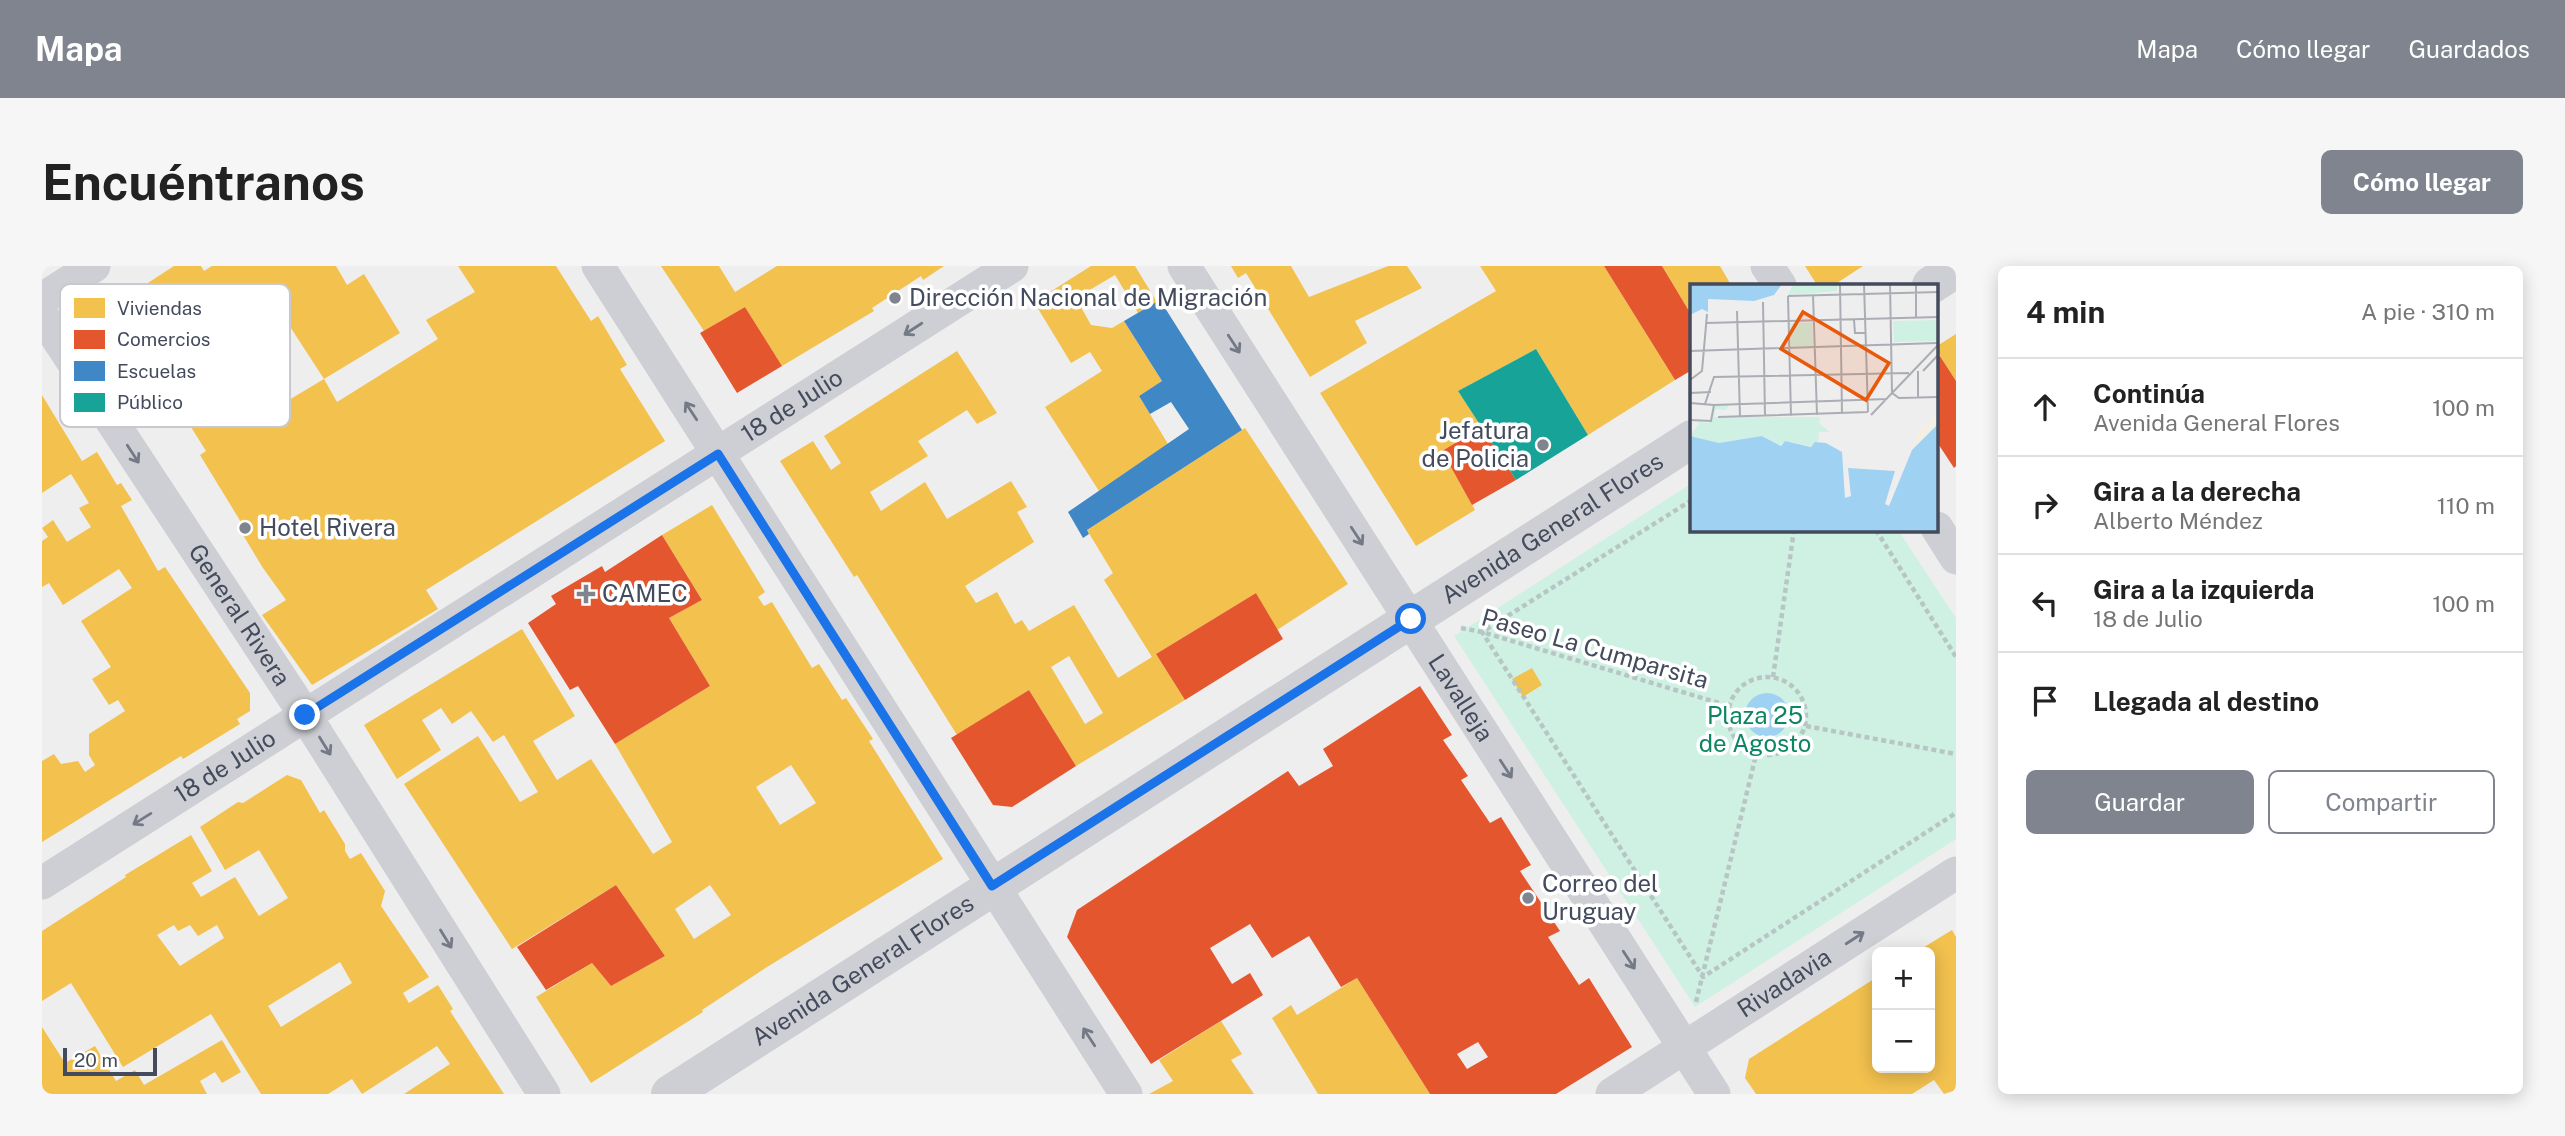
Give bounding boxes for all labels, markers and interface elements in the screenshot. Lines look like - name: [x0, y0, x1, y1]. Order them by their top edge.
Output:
- text: Mapa: [35, 30, 123, 68]
- text: Mapa: [2136, 35, 2198, 63]
- text: Cómo llegar: [2236, 35, 2370, 63]
- text: Guardados: [2408, 35, 2530, 63]
- button: Cómo llegar: [2321, 150, 2523, 214]
- text: Encuéntranos: [42, 153, 365, 211]
- place label: Dirección Nacional de Migración: [909, 283, 1267, 311]
- legend: [60, 284, 290, 427]
- inset map: [1690, 284, 1938, 532]
- marker: Dirección Nacional de Migración: [887, 290, 903, 306]
- text: 4 min: [2026, 294, 2105, 330]
- text: Viviendas: [117, 297, 202, 319]
- text: A pie · 310 m: [2361, 298, 2495, 325]
- one-way arrow: [904, 322, 923, 337]
- text: Comercios: [117, 328, 210, 350]
- one-way arrow: [1227, 334, 1242, 353]
- text: Escuelas: [117, 360, 196, 382]
- street label: 18 de Julio: [736, 362, 847, 448]
- text: Continúa: [2093, 378, 2205, 409]
- icon: ahead: [2026, 388, 2064, 426]
- text: Público: [117, 391, 183, 413]
- text: 100 m: [2432, 394, 2495, 421]
- one-way arrow: [683, 401, 697, 421]
- text: Avenida General Flores: [2093, 409, 2340, 436]
- place label: Jefatura de Policia: [1422, 416, 1529, 472]
- marker: Jefatura de Policia: [1535, 437, 1551, 453]
- one-way arrow: [127, 443, 141, 463]
- street label: Avenida General Flores: [1436, 446, 1668, 609]
- text: Gira a la derecha: [2093, 476, 2301, 507]
- icon: right: [2026, 486, 2064, 524]
- text: 110 m: [2437, 492, 2495, 519]
- text: Alberto Méndez: [2093, 507, 2263, 534]
- place label: Hotel Rivera: [259, 513, 396, 541]
- marker: Hotel Rivera: [237, 520, 253, 536]
- one-way arrow: [1351, 525, 1365, 545]
- street label: General Rivera: [183, 538, 297, 691]
- text: Gira a la izquierda: [2093, 574, 2315, 605]
- place label: CAMEC: [602, 579, 688, 607]
- marker: CAMEC: [576, 584, 596, 604]
- icon: left: [2026, 584, 2064, 622]
- text: 100 m: [2432, 590, 2495, 617]
- street label: Paseo La Cumparsita: [1479, 602, 1712, 694]
- route start: [1395, 603, 1426, 634]
- text: 18 de Julio: [2093, 605, 2203, 632]
- street label: Lavalleja: [1423, 649, 1500, 746]
- icon: arrive: [2026, 682, 2064, 720]
- text: Llegada al destino: [2093, 686, 2319, 717]
- route end: [289, 699, 320, 730]
- park label: Plaza 25 de Agosto: [1699, 701, 1811, 757]
- street label: 18 de Julio: [169, 723, 280, 808]
- one-way arrow: [318, 736, 332, 756]
- one-way arrow: [1500, 758, 1514, 778]
- button: Guardar: [2026, 770, 2254, 834]
- button: Compartir: [2268, 770, 2495, 834]
- one-way arrow: [133, 812, 152, 827]
- place label: Correo del Uruguay: [1542, 869, 1658, 925]
- street label: Avenida General Flores: [746, 888, 978, 1051]
- marker: Correo del Uruguay: [1520, 890, 1536, 906]
- one-way arrow: [439, 929, 454, 948]
- one-way arrow: [1845, 931, 1864, 946]
- street label: Rivadavia: [1732, 942, 1836, 1023]
- map controls: [1872, 947, 1935, 1073]
- button: +: [1872, 947, 1935, 1010]
- one-way arrow: [1622, 950, 1636, 970]
- button: −: [1872, 1010, 1935, 1073]
- one-way arrow: [1082, 1027, 1096, 1047]
- scale bar: [63, 1045, 158, 1077]
- text: 20 m: [74, 1049, 118, 1071]

